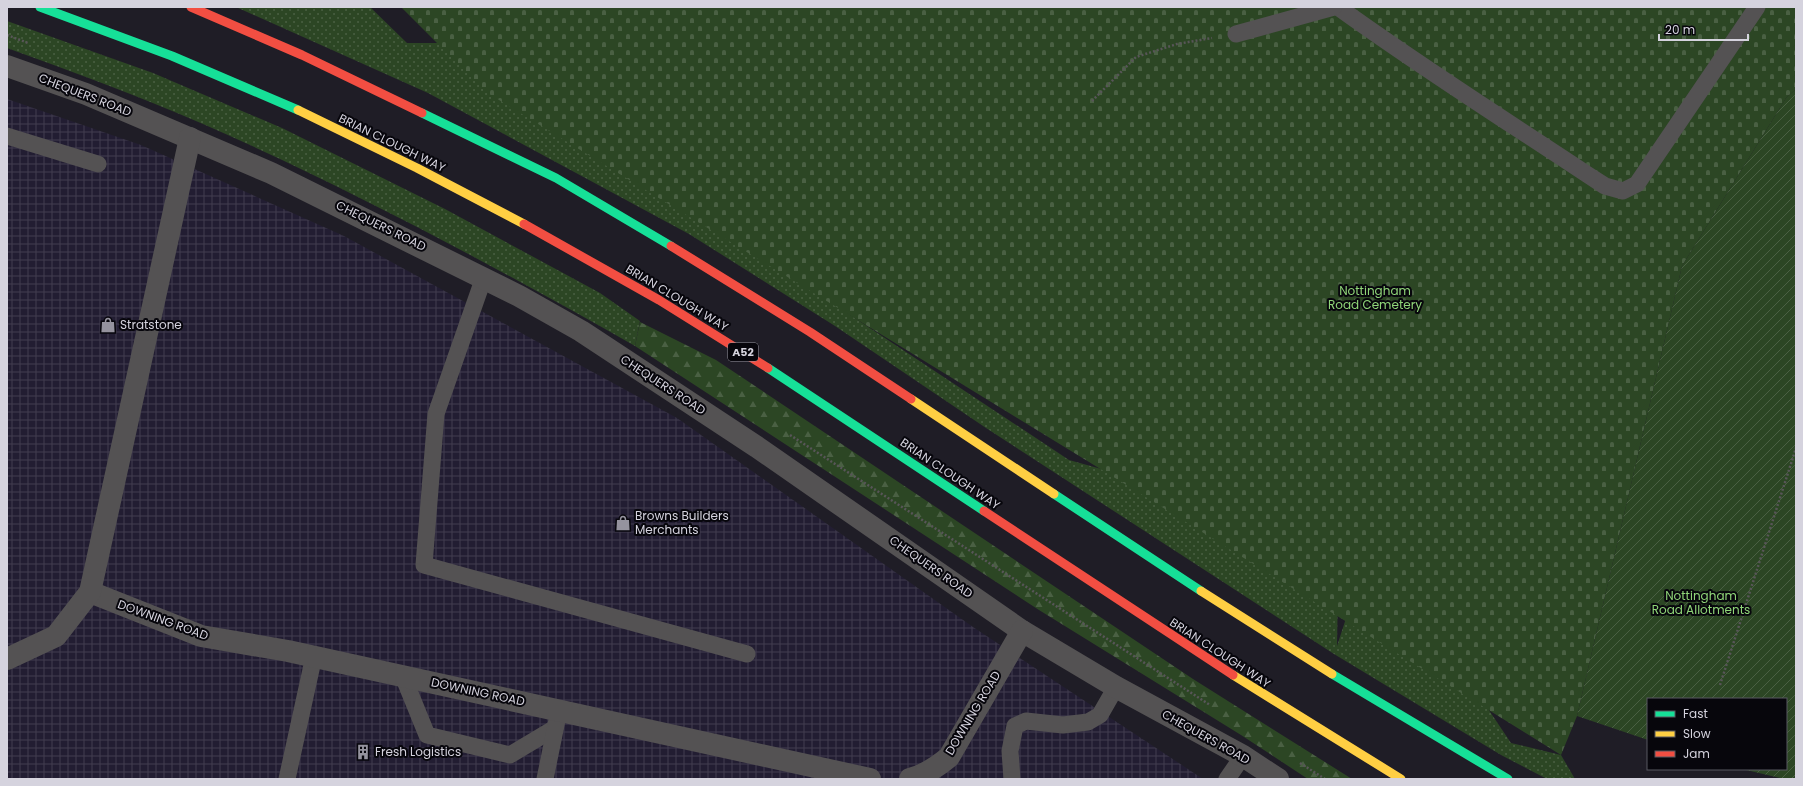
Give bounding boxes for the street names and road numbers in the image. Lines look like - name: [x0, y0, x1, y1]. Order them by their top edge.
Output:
- street label: CHEQUERS ROAD: [36, 69, 134, 120]
- street label: BRIAN CLOUGH WAY: [336, 109, 449, 176]
- street label: CHEQUERS ROAD: [333, 196, 429, 255]
- street label: BRIAN CLOUGH WAY: [623, 260, 732, 335]
- road number: A52: [728, 343, 758, 361]
- street label: CHEQUERS ROAD: [617, 351, 709, 418]
- street label: BRIAN CLOUGH WAY: [897, 434, 1004, 513]
- street label: CHEQUERS ROAD: [886, 531, 976, 602]
- street label: DOWNING ROAD: [115, 595, 211, 644]
- street label: BRIAN CLOUGH WAY: [1167, 614, 1274, 692]
- street label: DOWNING ROAD: [941, 668, 1004, 758]
- street label: DOWNING ROAD: [430, 673, 526, 710]
- street label: CHEQUERS ROAD: [1159, 705, 1253, 768]

